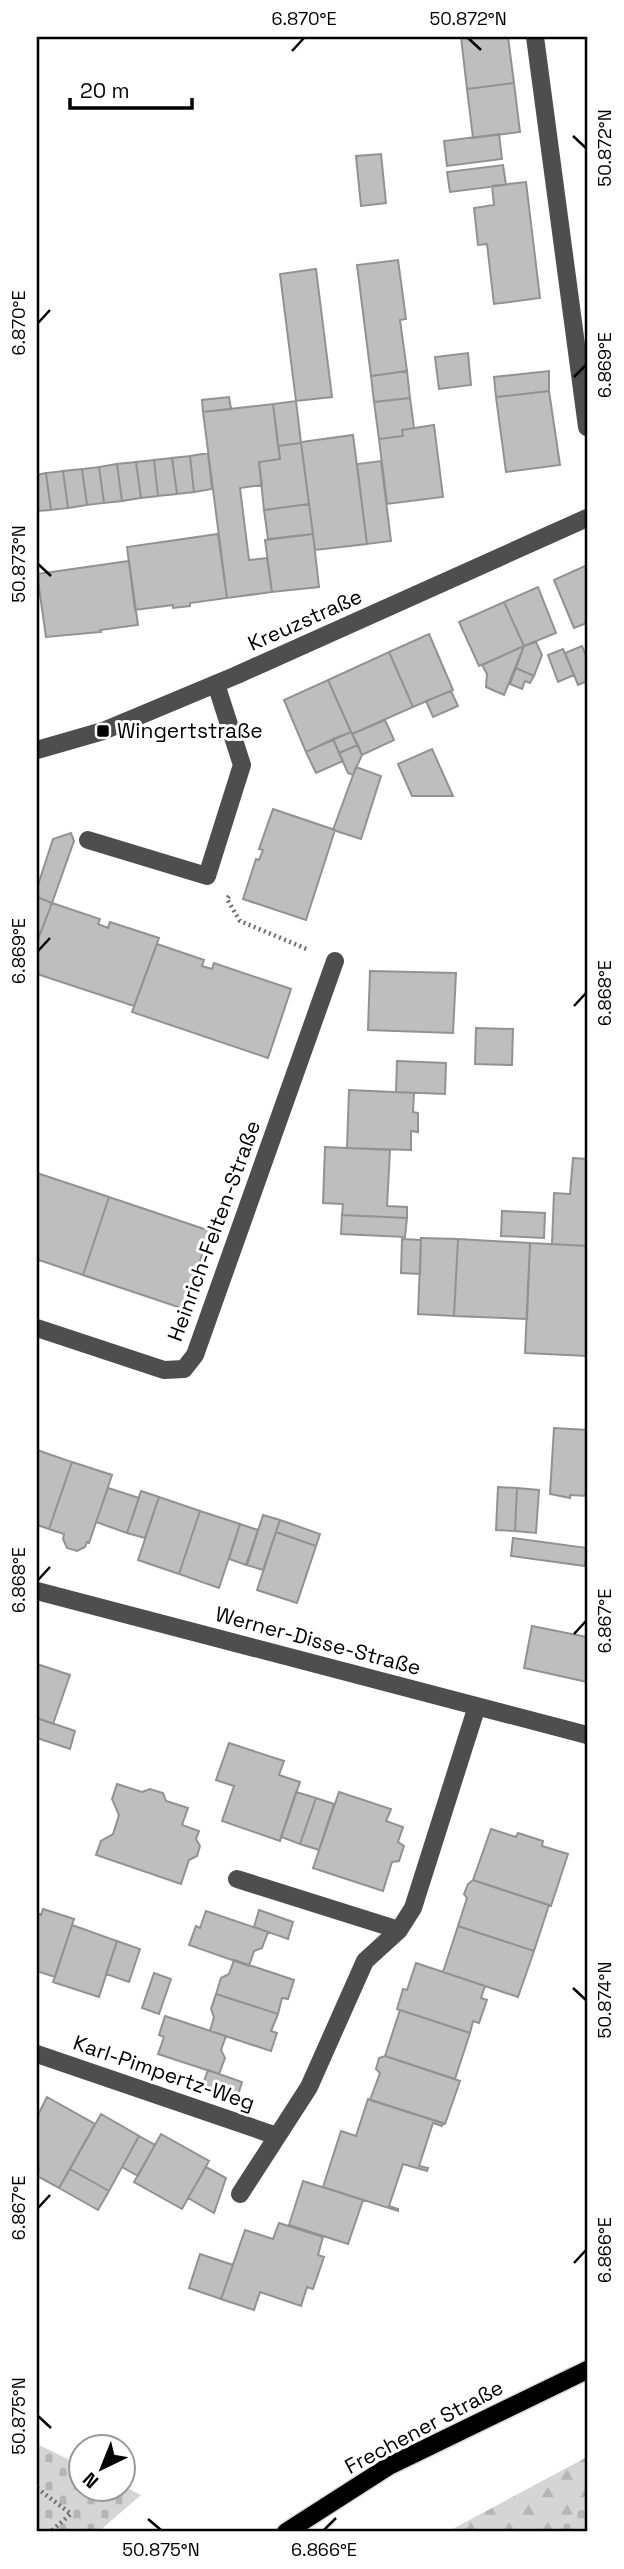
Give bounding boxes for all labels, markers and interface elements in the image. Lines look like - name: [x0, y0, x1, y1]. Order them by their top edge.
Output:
- text: 6.870°E: [271, 7, 337, 30]
- text: 50.872°N: [429, 7, 507, 30]
- scale bar: [70, 66, 192, 110]
- text: 20 m: [80, 77, 130, 104]
- text: 50.872°N: [593, 109, 616, 187]
- text: 6.870°E: [7, 290, 30, 356]
- text: 6.869°E: [593, 332, 616, 398]
- text: 50.873°N: [7, 525, 30, 603]
- street label: Kreuzstraße: [243, 582, 366, 657]
- place label: Wingertstraße: [117, 717, 263, 744]
- marker: Wingertstraße: [95, 723, 111, 739]
- text: 6.869°E: [7, 918, 30, 984]
- text: 6.868°E: [593, 960, 616, 1026]
- street label: Heinrich-Felten-Straße: [161, 1117, 266, 1345]
- text: 6.868°E: [7, 1547, 30, 1613]
- text: 6.867°E: [593, 1589, 616, 1653]
- street label: Werner-Disse-Straße: [212, 1600, 424, 1681]
- text: 50.874°N: [593, 1962, 616, 2038]
- street label: Karl-Pimpertz-Weg: [70, 2029, 259, 2116]
- text: 6.867°E: [7, 2176, 30, 2240]
- text: 6.866°E: [593, 2217, 616, 2283]
- street label: Frechener Straße: [340, 2373, 508, 2480]
- text: 50.875°N: [7, 2377, 30, 2455]
- north arrow: [66, 2432, 136, 2502]
- text: N: [78, 2467, 104, 2494]
- text: 50.875°N: [122, 2538, 200, 2561]
- text: 6.866°E: [291, 2538, 357, 2561]

